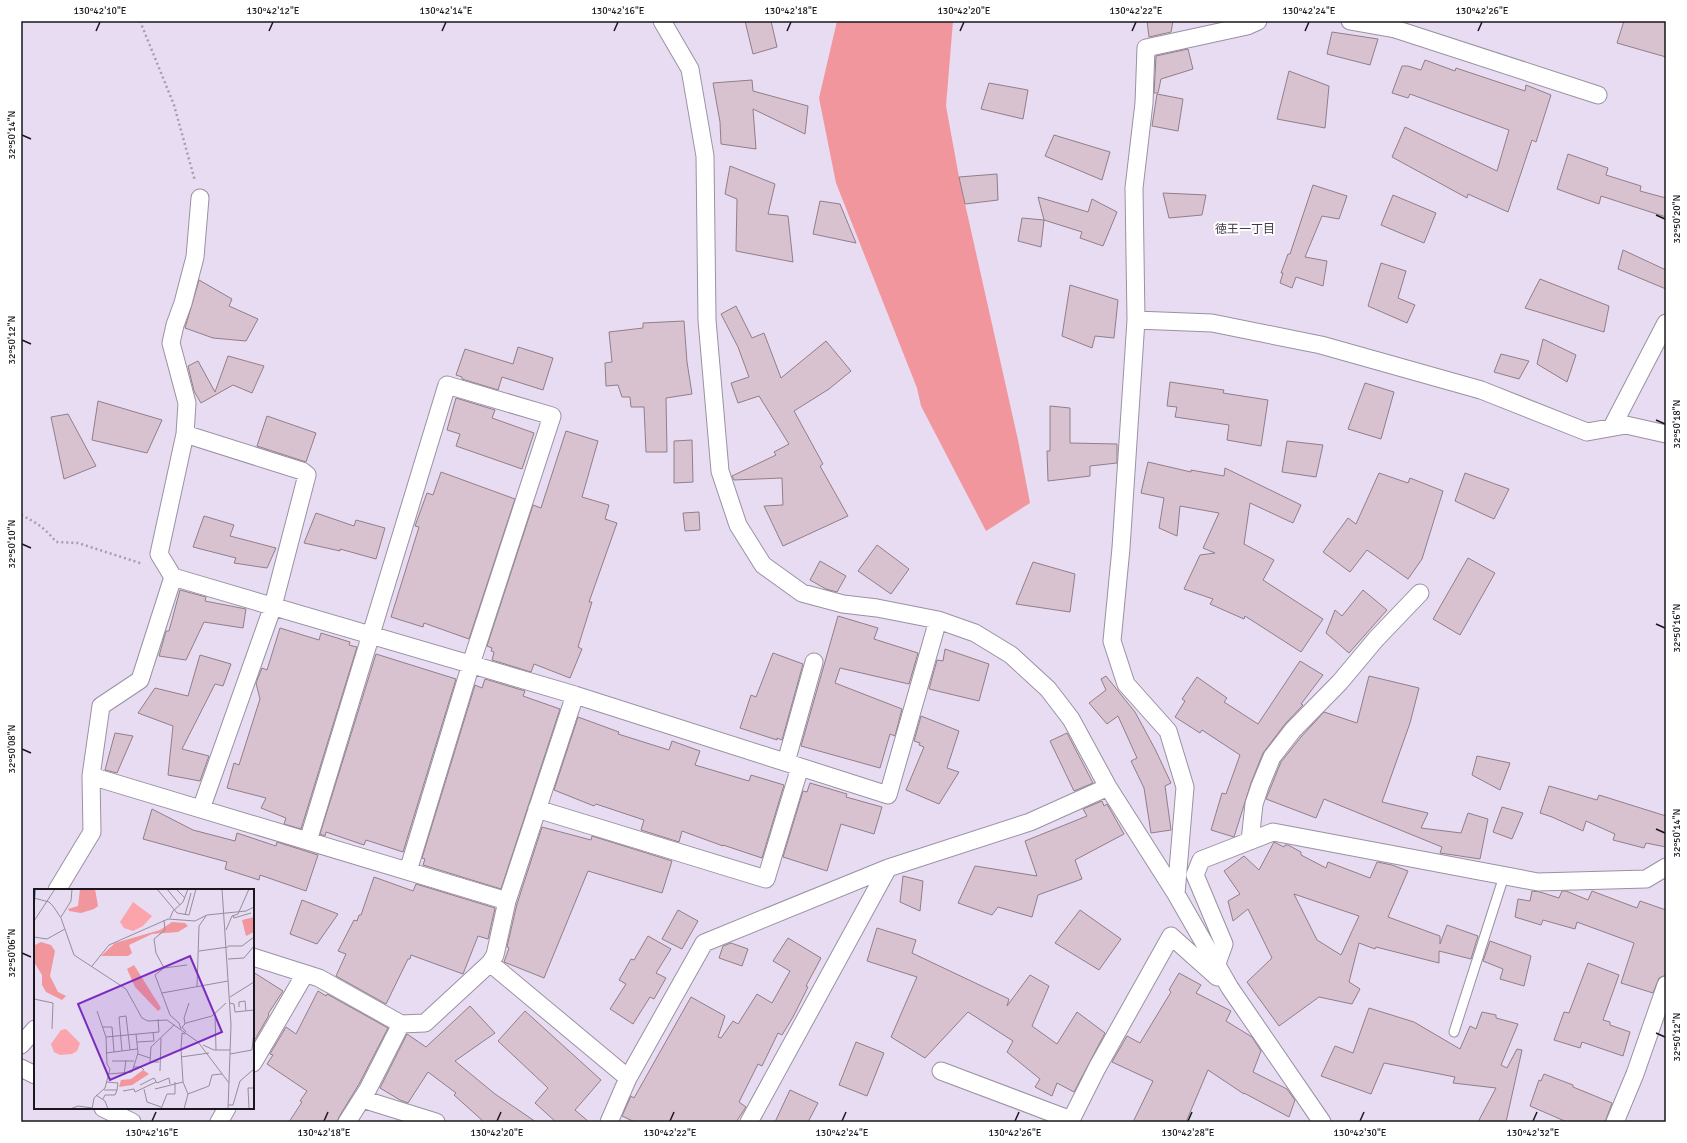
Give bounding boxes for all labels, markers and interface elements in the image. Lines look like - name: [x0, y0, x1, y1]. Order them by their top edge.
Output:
- text: 130°42'10"E: [73, 5, 127, 17]
- text: 130°42'12"E: [246, 5, 300, 17]
- text: 130°42'14"E: [419, 5, 473, 17]
- text: 130°42'16"E: [591, 5, 645, 17]
- text: 130°42'18"E: [764, 5, 818, 17]
- text: 130°42'20"E: [937, 5, 991, 17]
- text: 130°42'22"E: [1109, 5, 1163, 17]
- text: 130°42'24"E: [1282, 5, 1336, 17]
- text: 130°42'26"E: [1455, 5, 1509, 17]
- text: 32°50'14"N: [6, 111, 18, 159]
- text: 32°50'20"N: [1671, 195, 1683, 243]
- district label: 徳王一丁目: [1215, 222, 1275, 237]
- text: 32°50'12"N: [6, 316, 18, 364]
- text: 32°50'18"N: [1671, 400, 1683, 448]
- text: 32°50'10"N: [6, 520, 18, 568]
- text: 32°50'16"N: [1671, 604, 1683, 652]
- text: 32°50'08"N: [6, 725, 18, 773]
- text: 32°50'14"N: [1671, 809, 1683, 857]
- inset map: [34, 889, 254, 1109]
- text: 32°50'06"N: [6, 929, 18, 977]
- text: 32°50'12"N: [1671, 1013, 1683, 1061]
- text: 130°42'16"E: [125, 1127, 179, 1139]
- text: 130°42'18"E: [297, 1127, 351, 1139]
- text: 130°42'20"E: [470, 1127, 524, 1139]
- text: 130°42'22"E: [643, 1127, 697, 1139]
- text: 130°42'24"E: [815, 1127, 869, 1139]
- text: 130°42'26"E: [988, 1127, 1042, 1139]
- text: 130°42'28"E: [1161, 1127, 1215, 1139]
- text: 130°42'30"E: [1333, 1127, 1387, 1139]
- text: 130°42'32"E: [1506, 1127, 1560, 1139]

